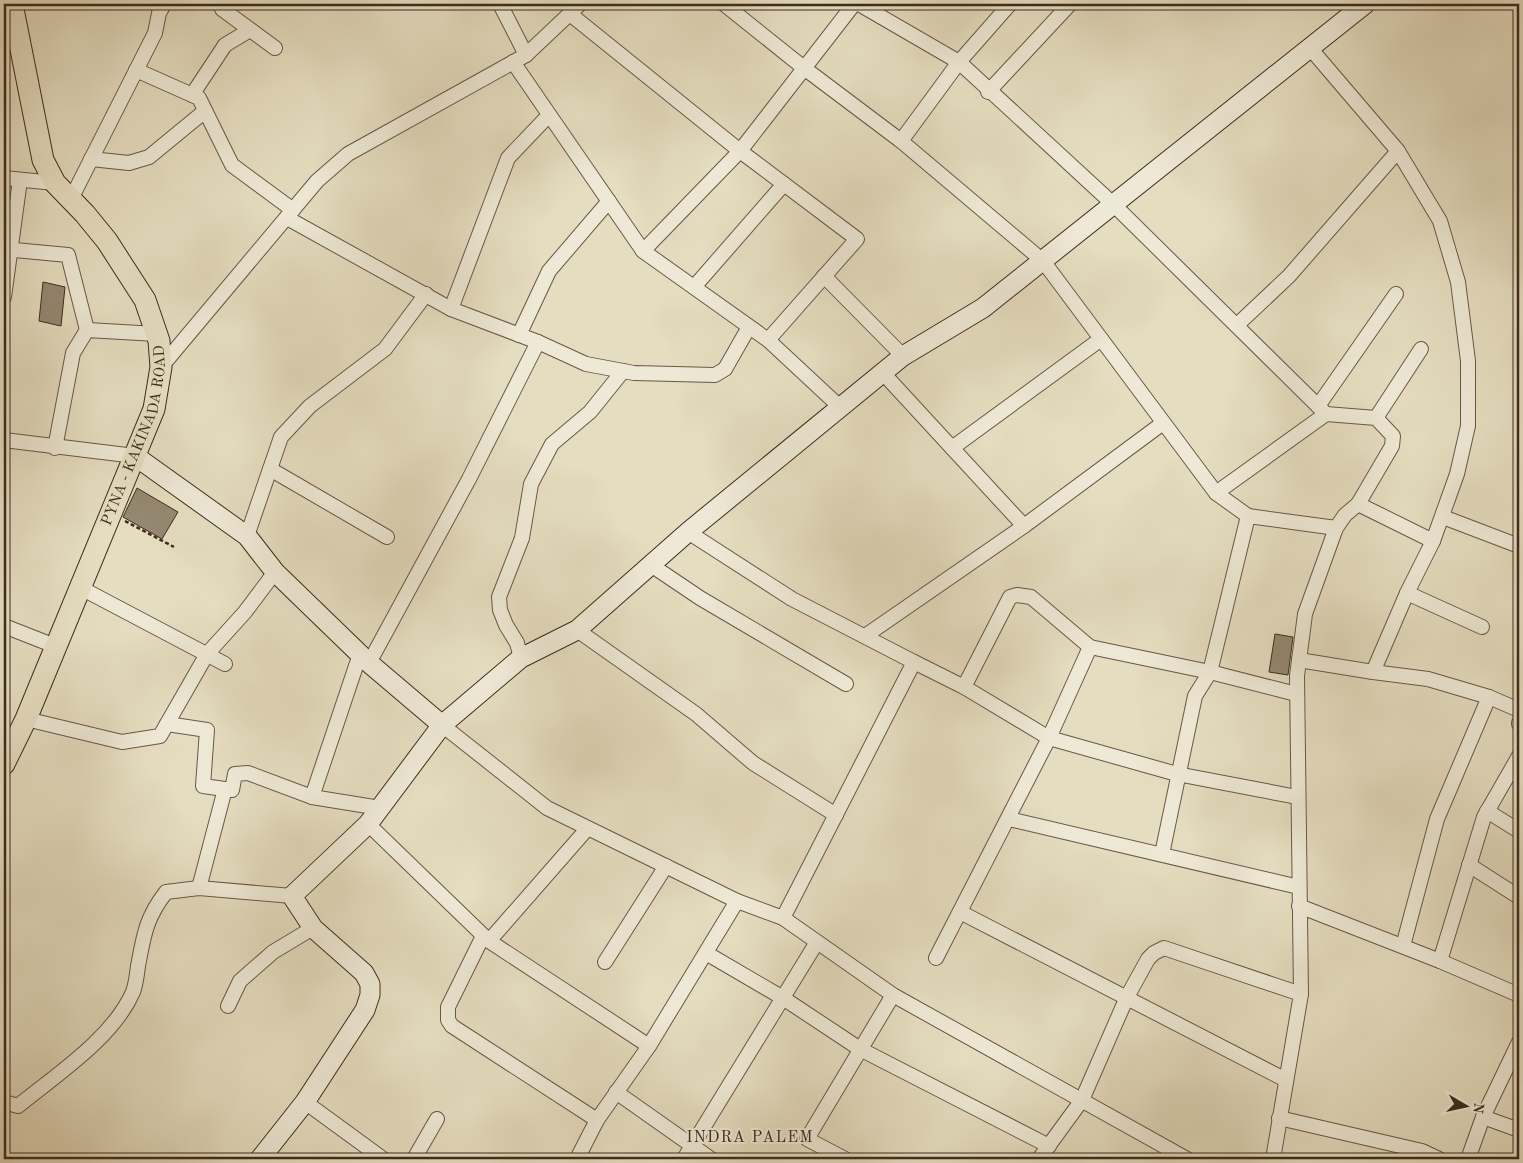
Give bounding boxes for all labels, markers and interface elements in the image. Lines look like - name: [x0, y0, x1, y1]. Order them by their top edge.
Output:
- street label: PYNA - KAKINADA ROAD: [99, 344, 169, 528]
- north arrow: [1440, 1080, 1490, 1130]
- text: N: [1470, 1101, 1486, 1115]
- district label: INDRA PALEM: [686, 1130, 814, 1146]

